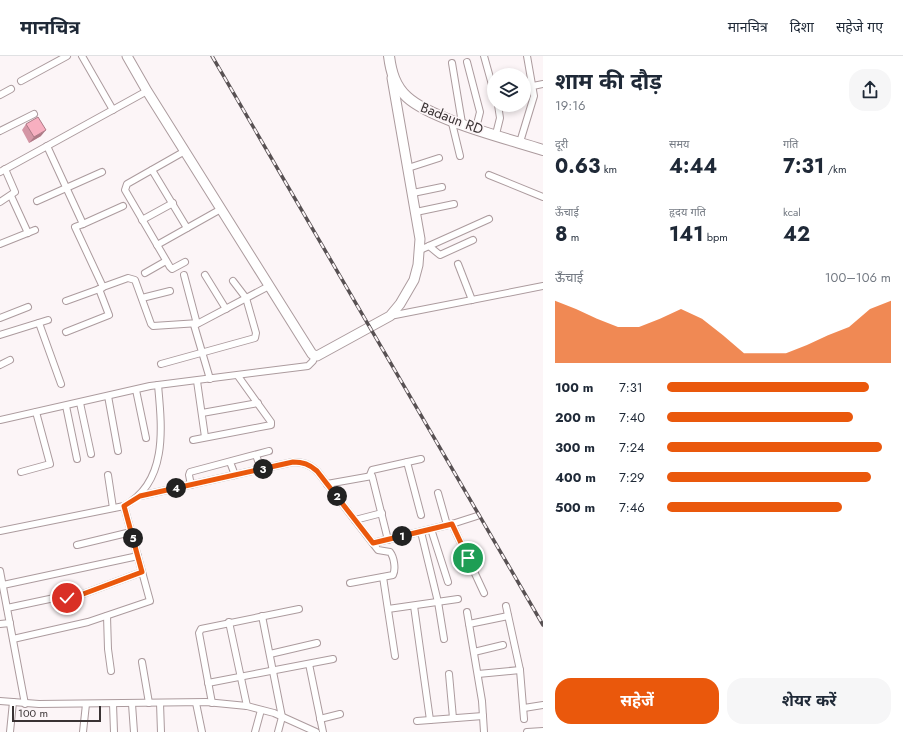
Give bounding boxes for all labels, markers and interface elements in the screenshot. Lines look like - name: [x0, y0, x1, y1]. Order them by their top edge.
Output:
- text: मानचित्र: [20, 14, 80, 41]
- text: मानचित्र: [728, 17, 768, 37]
- text: दिशा: [790, 17, 814, 37]
- text: सहेजे गए: [836, 17, 883, 37]
- text: शाम की दौड़: [555, 65, 662, 97]
- map controls: [487, 68, 531, 112]
- button: layers: [487, 68, 531, 112]
- button: share: [849, 69, 891, 111]
- text: 19:16: [555, 96, 586, 115]
- street label: Badaun RD: [418, 97, 486, 139]
- text: दूरी: [555, 136, 568, 152]
- text: समय: [669, 136, 689, 152]
- text: गति: [783, 136, 798, 152]
- text: 0.63: [555, 152, 600, 181]
- text: 4:44: [669, 152, 717, 181]
- text: 7:31: [783, 152, 824, 181]
- text: km: [600, 161, 617, 177]
- text: /km: [824, 161, 847, 177]
- text: ऊँचाई: [555, 204, 579, 220]
- text: हृदय गति: [669, 204, 706, 220]
- text: kcal: [783, 204, 801, 220]
- text: 8: [555, 220, 568, 249]
- text: 141: [669, 220, 703, 249]
- text: 42: [783, 220, 810, 249]
- text: m: [568, 229, 579, 245]
- text: bpm: [703, 229, 728, 245]
- text: ऊँचाई: [555, 268, 583, 287]
- text: 100–106 m: [825, 268, 891, 287]
- text: 100 m: [555, 378, 593, 397]
- text: 7:31: [619, 378, 643, 397]
- text: 200 m: [555, 408, 595, 427]
- text: 7:40: [619, 408, 645, 427]
- text: 300 m: [555, 438, 595, 457]
- text: 7:24: [619, 438, 645, 457]
- pin: 3: [253, 459, 273, 479]
- text: 3: [260, 461, 266, 477]
- text: 400 m: [555, 468, 596, 487]
- text: 7:29: [619, 468, 645, 487]
- pin: 4: [166, 478, 186, 498]
- text: 4: [172, 480, 180, 496]
- pin: 2: [327, 486, 347, 506]
- text: 2: [333, 488, 341, 504]
- text: 500 m: [555, 498, 595, 517]
- text: 7:46: [619, 498, 645, 517]
- pin: 1: [392, 526, 412, 546]
- pin: 5: [123, 528, 143, 548]
- text: 1: [399, 528, 405, 544]
- text: 5: [129, 530, 137, 546]
- pin: [451, 541, 485, 575]
- icon: arrive: [457, 547, 479, 569]
- pin: [50, 581, 84, 615]
- icon: check: [56, 587, 78, 609]
- button: सहेजें: [555, 678, 719, 724]
- button: शेयर करें: [727, 678, 891, 724]
- scale bar: [12, 704, 101, 723]
- text: 100 m: [18, 705, 48, 721]

